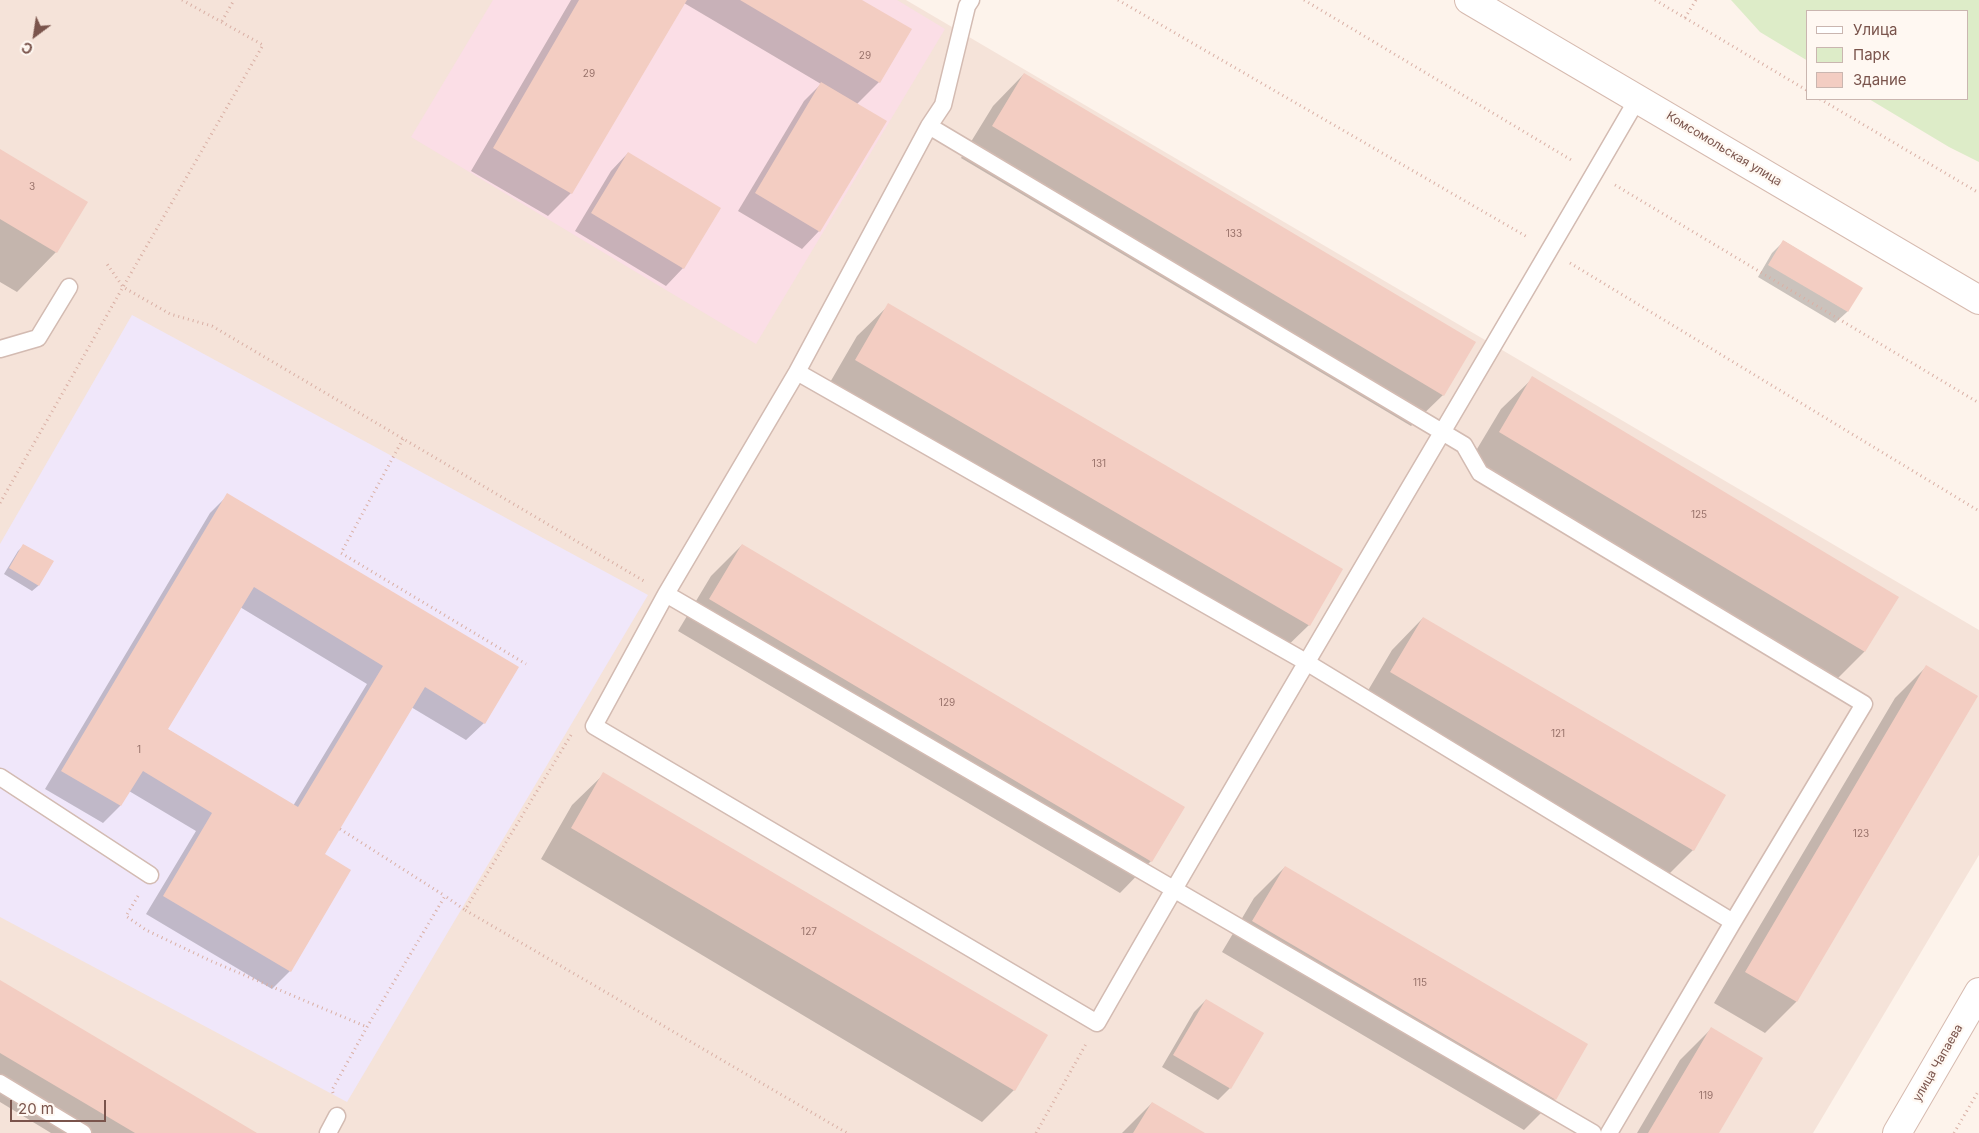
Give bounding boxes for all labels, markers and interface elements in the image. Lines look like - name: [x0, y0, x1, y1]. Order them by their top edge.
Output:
- north arrow: [10, 10, 60, 60]
- legend: [1806, 10, 1969, 100]
- text: Улица: [1853, 20, 1897, 39]
- text: С: [18, 38, 36, 58]
- text: Парк: [1853, 45, 1890, 64]
- house number: 29: [859, 50, 871, 62]
- house number: 29: [583, 68, 595, 80]
- text: Здание: [1853, 70, 1907, 89]
- street label: Комсомольская улица: [1664, 109, 1784, 189]
- house number: 3: [29, 181, 35, 193]
- house number: 133: [1226, 228, 1242, 240]
- house number: 131: [1092, 458, 1106, 470]
- house number: 125: [1691, 509, 1707, 521]
- house number: 129: [939, 697, 955, 709]
- house number: 121: [1551, 728, 1565, 740]
- house number: 1: [137, 744, 141, 756]
- house number: 123: [1853, 828, 1869, 840]
- house number: 127: [801, 926, 817, 938]
- house number: 115: [1413, 977, 1427, 989]
- street label: улица Чапаева: [1910, 1022, 1966, 1104]
- scale bar: [12, 1090, 109, 1122]
- house number: 119: [1699, 1090, 1713, 1102]
- text: 20 m: [18, 1099, 54, 1118]

